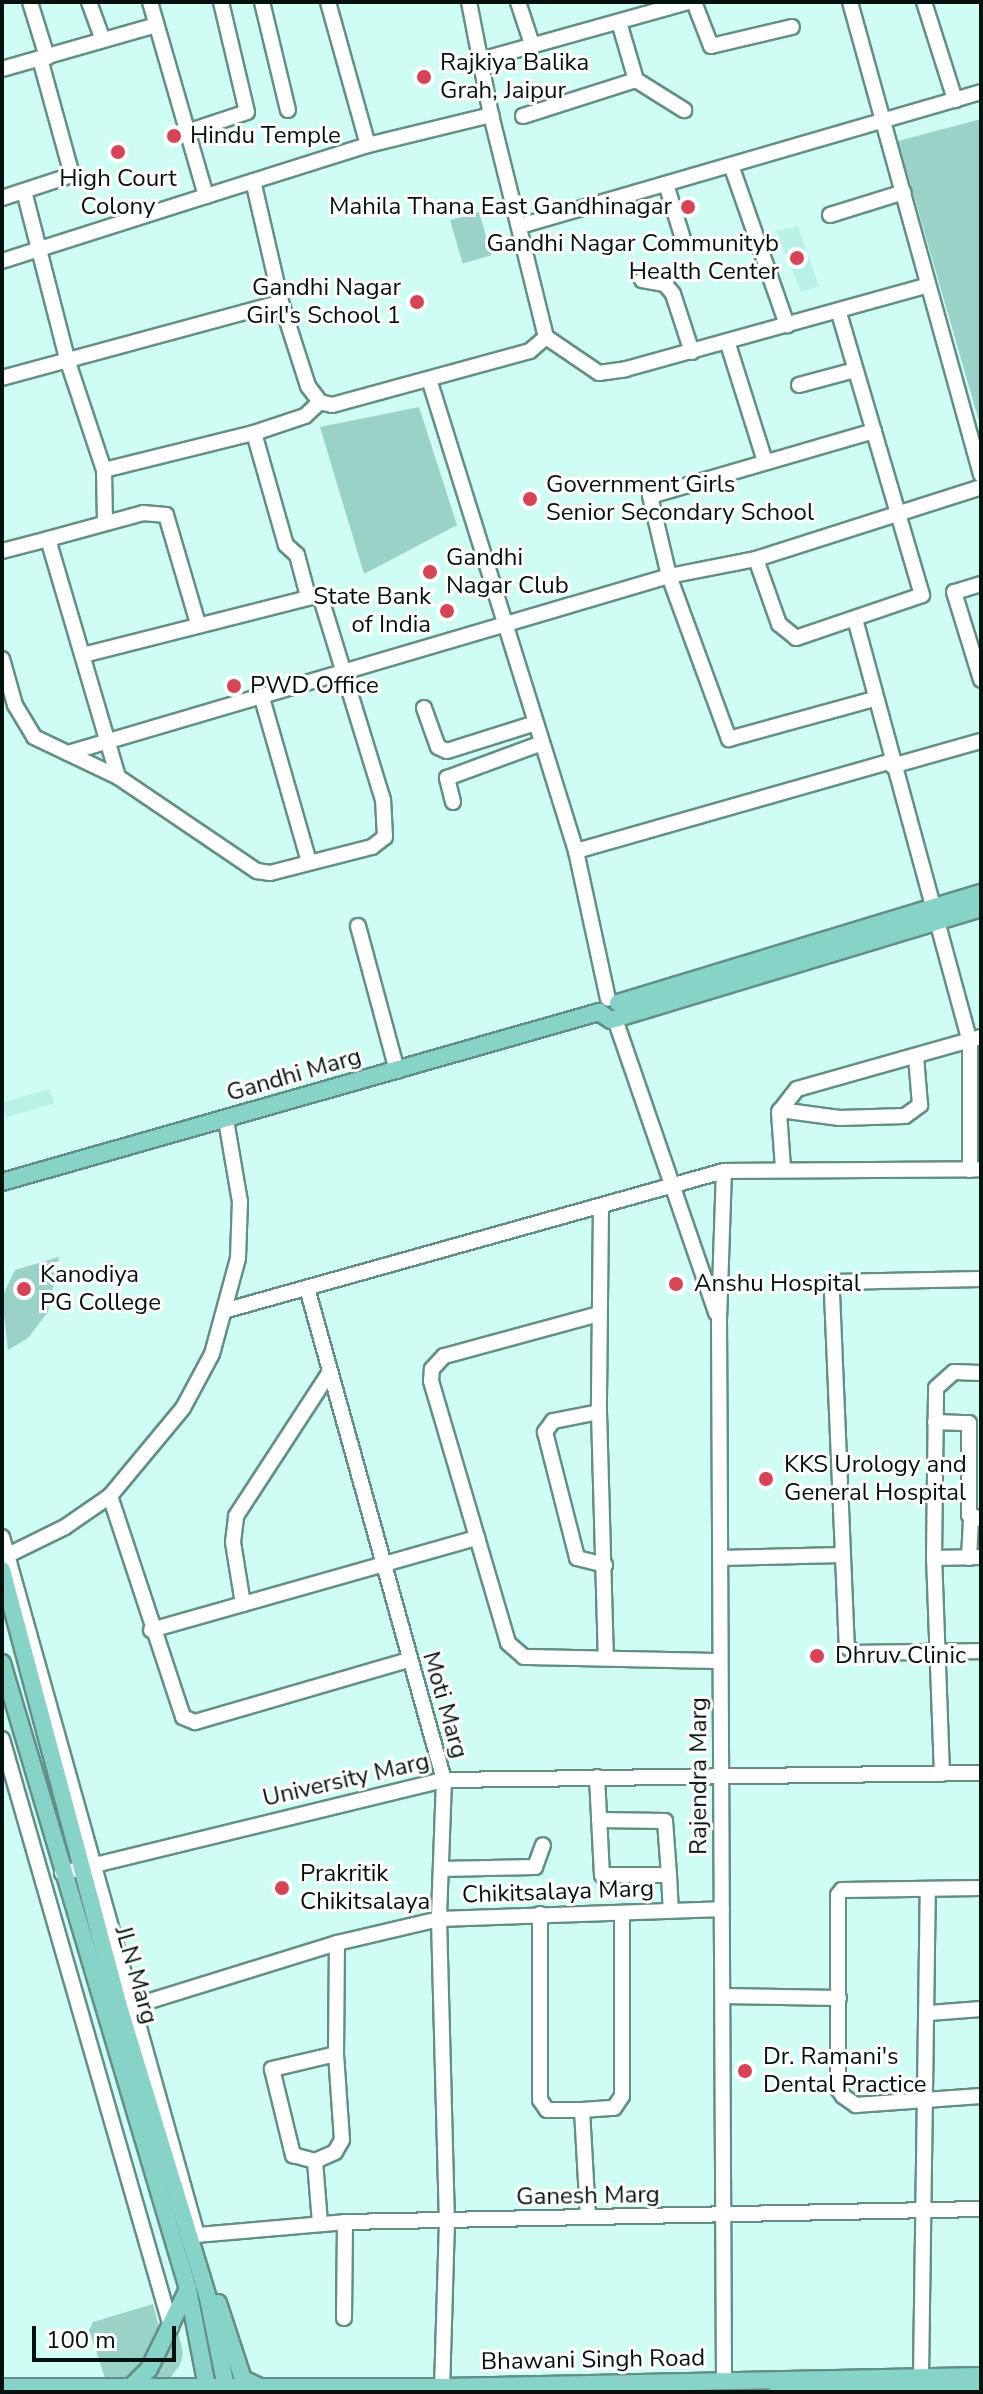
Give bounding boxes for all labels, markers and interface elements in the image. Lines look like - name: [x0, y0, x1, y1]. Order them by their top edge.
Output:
- place label: Rajkiya Balika Grah, Jaipur: [440, 49, 589, 105]
- marker: Rajkiya Balika Grah, Jaipur: [415, 68, 433, 86]
- place label: Hindu Temple: [190, 122, 341, 150]
- marker: Hindu Temple: [165, 127, 183, 145]
- marker: High Court Colony: [109, 143, 127, 161]
- place label: High Court Colony: [59, 165, 177, 221]
- place label: Mahila Thana East Gandhinagar: [329, 193, 672, 221]
- marker: Mahila Thana East Gandhinagar: [679, 198, 697, 216]
- place label: Gandhi Nagar Communityb Health Center: [487, 230, 779, 286]
- marker: Gandhi Nagar Communityb Health Center: [786, 247, 808, 269]
- place label: Gandhi Nagar Girl's School 1: [246, 274, 401, 330]
- marker: Gandhi Nagar Girl's School 1: [408, 293, 426, 311]
- place label: Government Girls Senior Secondary School: [546, 471, 814, 527]
- marker: Government Girls Senior Secondary School: [521, 490, 539, 508]
- place label: Gandhi Nagar Club: [446, 544, 569, 600]
- marker: Gandhi Nagar Club: [421, 563, 439, 581]
- place label: State Bank of India: [313, 583, 431, 639]
- marker: State Bank of India: [438, 602, 456, 620]
- place label: PWD Office: [250, 672, 379, 700]
- marker: PWD Office: [225, 677, 243, 695]
- street label: Gandhi Marg: [223, 1042, 365, 1108]
- place label: Kanodiya PG College: [40, 1261, 161, 1317]
- place label: Anshu Hospital: [694, 1270, 861, 1298]
- marker: Anshu Hospital: [665, 1273, 687, 1295]
- marker: Kanodiya PG College: [15, 1280, 33, 1298]
- place label: KKS Urology and General Hospital: [784, 1451, 967, 1507]
- marker: KKS Urology and General Hospital: [755, 1468, 777, 1490]
- place label: Dhruv Clinic: [835, 1642, 966, 1670]
- marker: Dhruv Clinic: [806, 1645, 828, 1667]
- street label: Moti Marg: [416, 1648, 474, 1762]
- street label: Rajendra Marg: [685, 1697, 713, 1855]
- street label: University Marg: [260, 1747, 432, 1813]
- place label: Prakritik Chikitsalaya: [300, 1860, 430, 1916]
- street label: Chikitsalaya Marg: [462, 1874, 654, 1910]
- marker: Prakritik Chikitsalaya: [271, 1877, 293, 1899]
- street label: JLN Marg: [108, 1923, 164, 2027]
- place label: Dr. Ramani's Dental Practice: [763, 2043, 926, 2099]
- marker: Dr. Ramani's Dental Practice: [734, 2060, 756, 2082]
- street label: Ganesh Marg: [516, 2180, 660, 2212]
- scale bar: [36, 2310, 180, 2360]
- text: 100 m: [46, 2324, 116, 2356]
- street label: Bhawani Singh Road: [481, 2344, 705, 2376]

